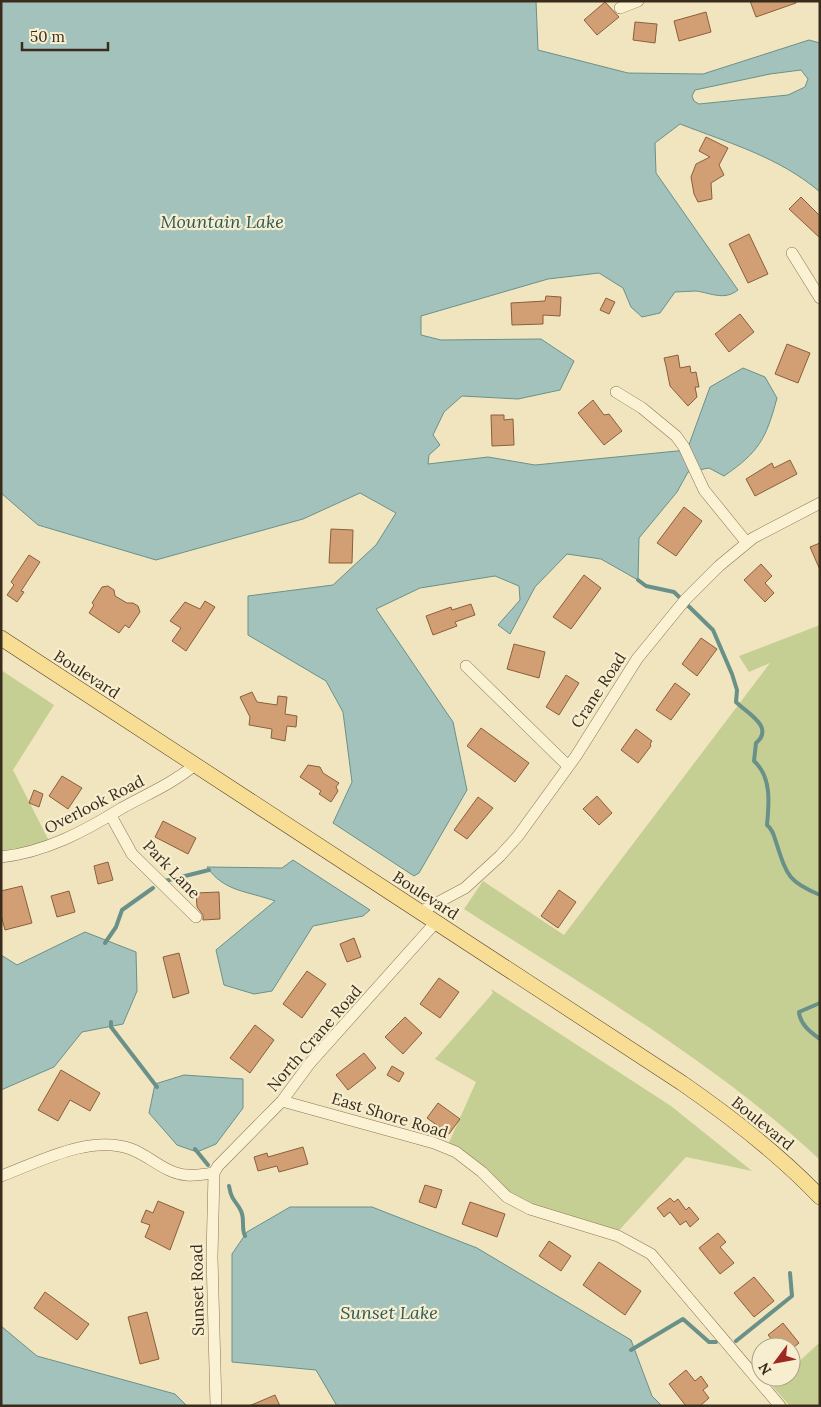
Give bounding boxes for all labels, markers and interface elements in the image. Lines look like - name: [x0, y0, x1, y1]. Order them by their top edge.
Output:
- scale bar: [22, 20, 109, 52]
- text: 50 m: [30, 27, 65, 46]
- water label: Mountain Lake: [160, 210, 284, 233]
- street label: Boulevard: [50, 645, 124, 703]
- street label: Crane Road: [566, 648, 630, 731]
- street label: Overlook Road: [41, 770, 148, 838]
- street label: Park Lane: [139, 836, 205, 903]
- street label: Boulevard: [389, 866, 463, 924]
- street label: North Crane Road: [262, 980, 366, 1095]
- street label: East Shore Road: [329, 1088, 451, 1142]
- street label: Boulevard: [728, 1092, 799, 1154]
- street label: Sunset Road: [186, 1244, 208, 1336]
- water label: Sunset Lake: [340, 1301, 438, 1324]
- north arrow: [751, 1337, 801, 1387]
- text: N: [754, 1359, 775, 1378]

